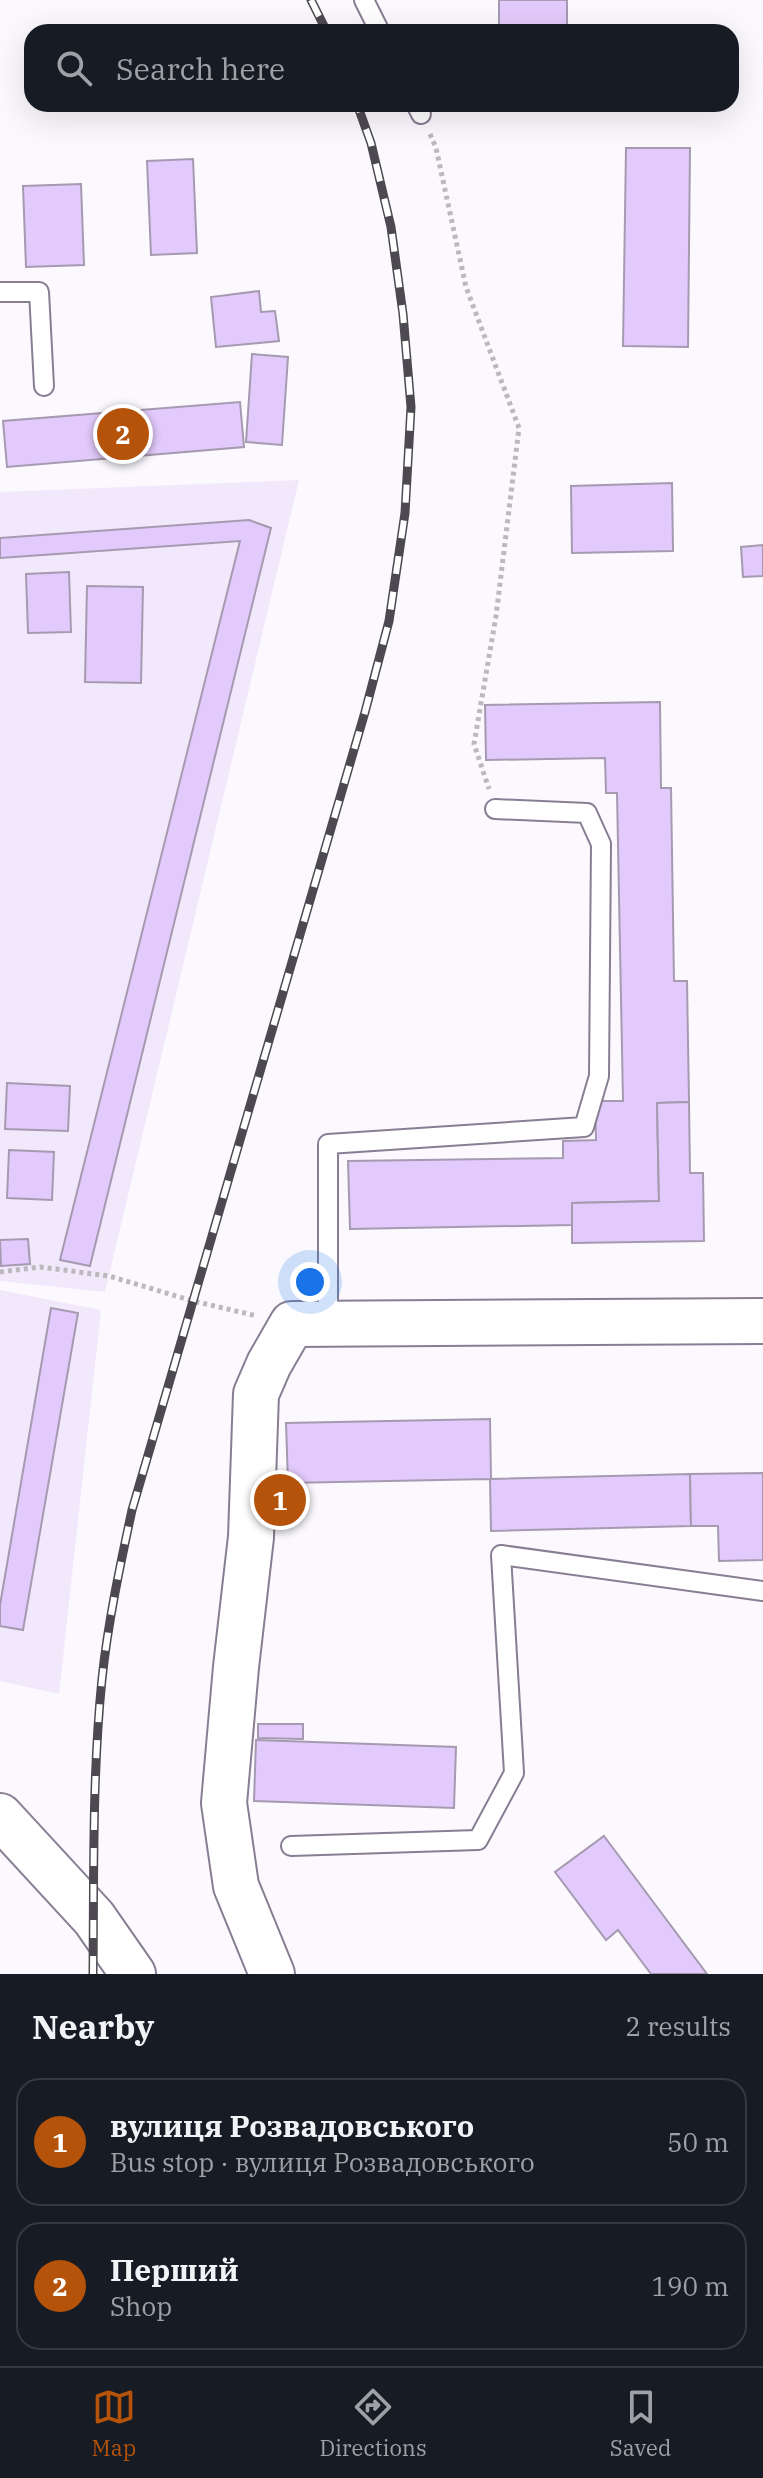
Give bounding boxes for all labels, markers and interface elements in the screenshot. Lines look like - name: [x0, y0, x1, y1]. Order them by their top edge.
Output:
- search box: [24, 24, 739, 112]
- icon: search: [52, 46, 96, 90]
- text: Search here: [116, 49, 285, 88]
- pin: 2: [97, 404, 149, 464]
- your location: [290, 1262, 330, 1302]
- pin: 1: [254, 1470, 306, 1530]
- text: Nearby: [32, 2004, 154, 2048]
- text: 2 results: [625, 2009, 731, 2043]
- text: вулиця Розвадовського: [110, 2106, 474, 2145]
- text: 1: [52, 2125, 68, 2159]
- text: 50 m: [667, 2125, 729, 2159]
- text: Bus stop · вулиця Розвадовського: [110, 2145, 535, 2179]
- text: Перший: [110, 2250, 239, 2289]
- text: 2: [52, 2269, 68, 2303]
- text: 190 m: [651, 2269, 729, 2303]
- text: Shop: [110, 2289, 172, 2323]
- tab: Map: [92, 2385, 136, 2462]
- tab: Directions: [319, 2385, 427, 2462]
- tab: Saved: [610, 2385, 671, 2462]

